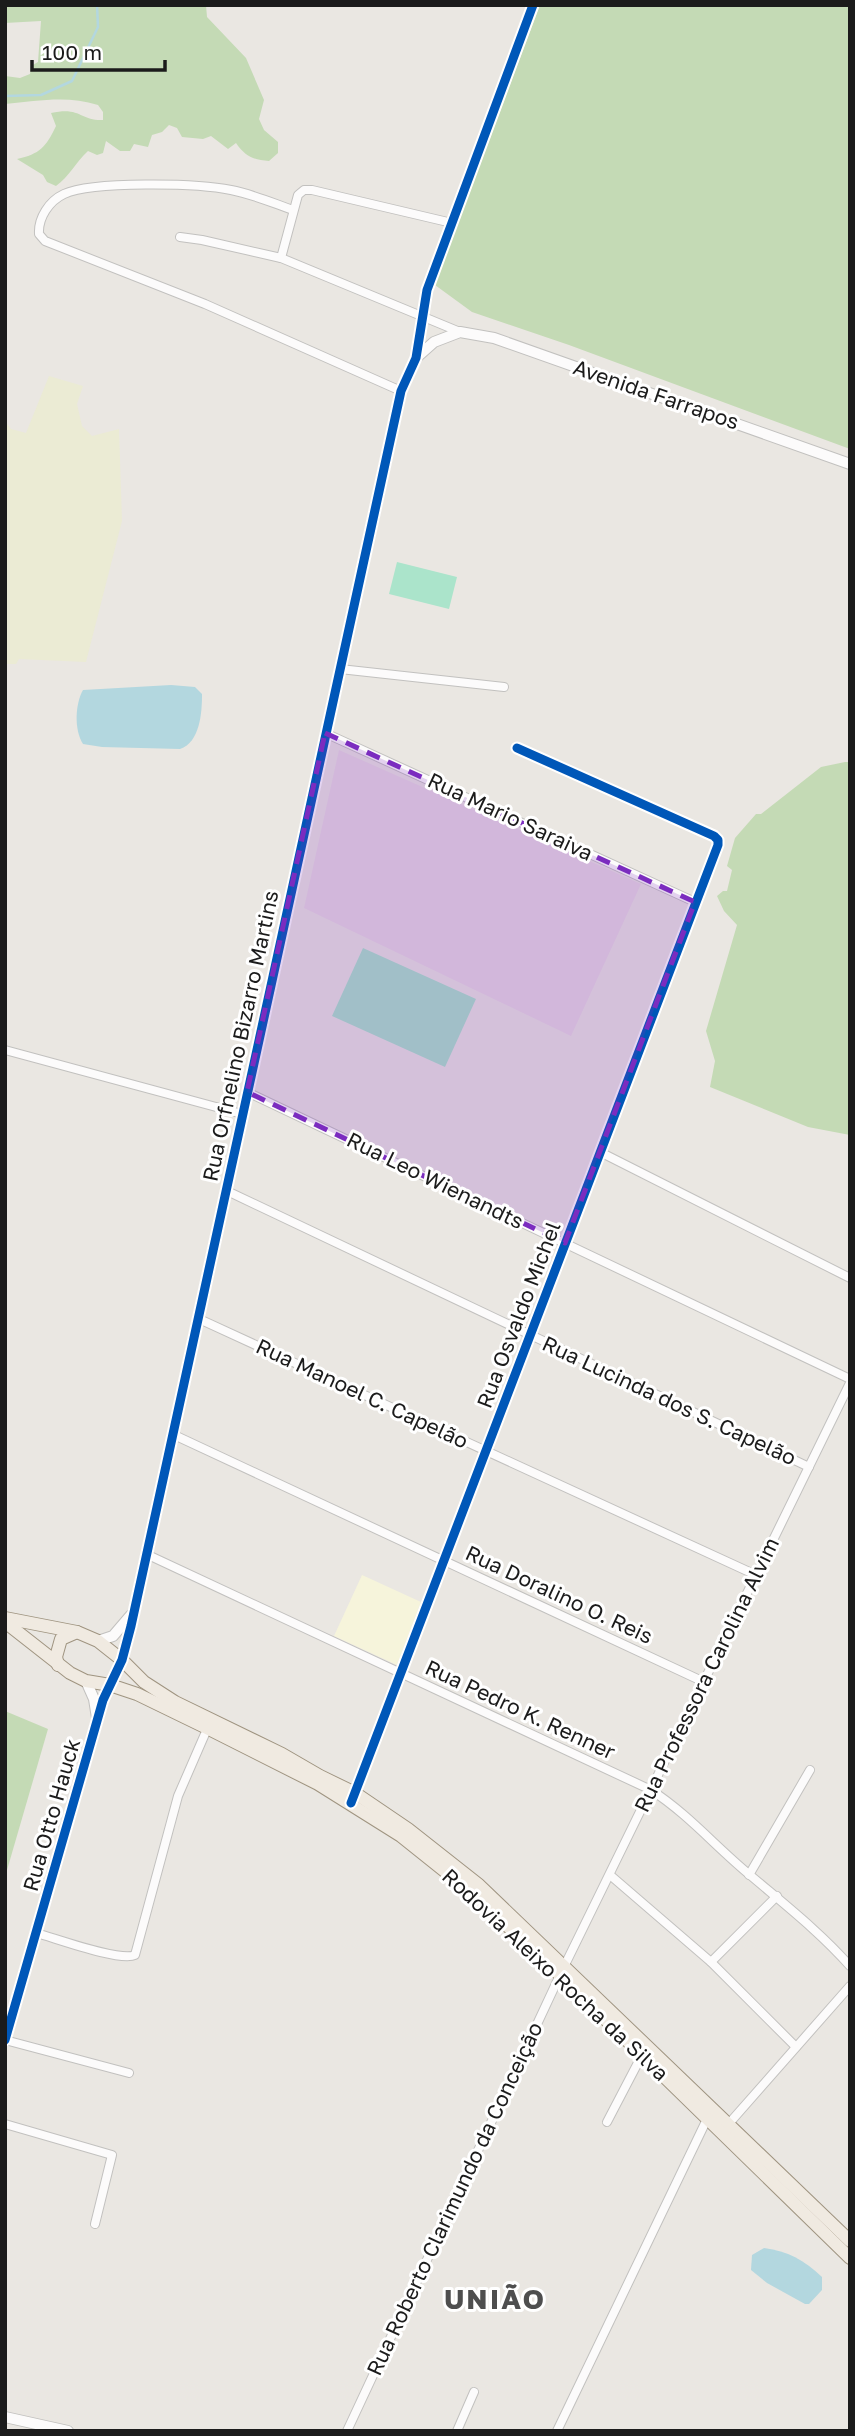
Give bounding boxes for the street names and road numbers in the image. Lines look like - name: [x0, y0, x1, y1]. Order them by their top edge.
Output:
- street label: Avenida Farrapos: [570, 354, 743, 435]
- street label: Rua Mario Saraiva: [424, 766, 597, 866]
- street label: Rua Orfnelino Bizarro Martins: [196, 888, 284, 1184]
- street label: Rua Leo Wienandts: [343, 1126, 528, 1234]
- street label: Rua Osvaldo Michel: [471, 1218, 566, 1412]
- street label: Rua Lucinda dos S. Capelão: [538, 1330, 800, 1470]
- street label: Rua Manoel C. Capelão: [252, 1332, 473, 1454]
- street label: Rua Professora Carolina Alvim: [628, 1533, 784, 1816]
- street label: Rua Doralino O. Reis: [462, 1539, 657, 1649]
- street label: Rua Pedro K. Renner: [421, 1654, 620, 1765]
- street label: Rua Otto Hauck: [17, 1735, 85, 1894]
- street label: Rodovia Aleixo Rocha da Silva: [437, 1863, 674, 2086]
- street label: Rua Roberto Clarimundo da Conceição: [361, 2018, 548, 2379]

